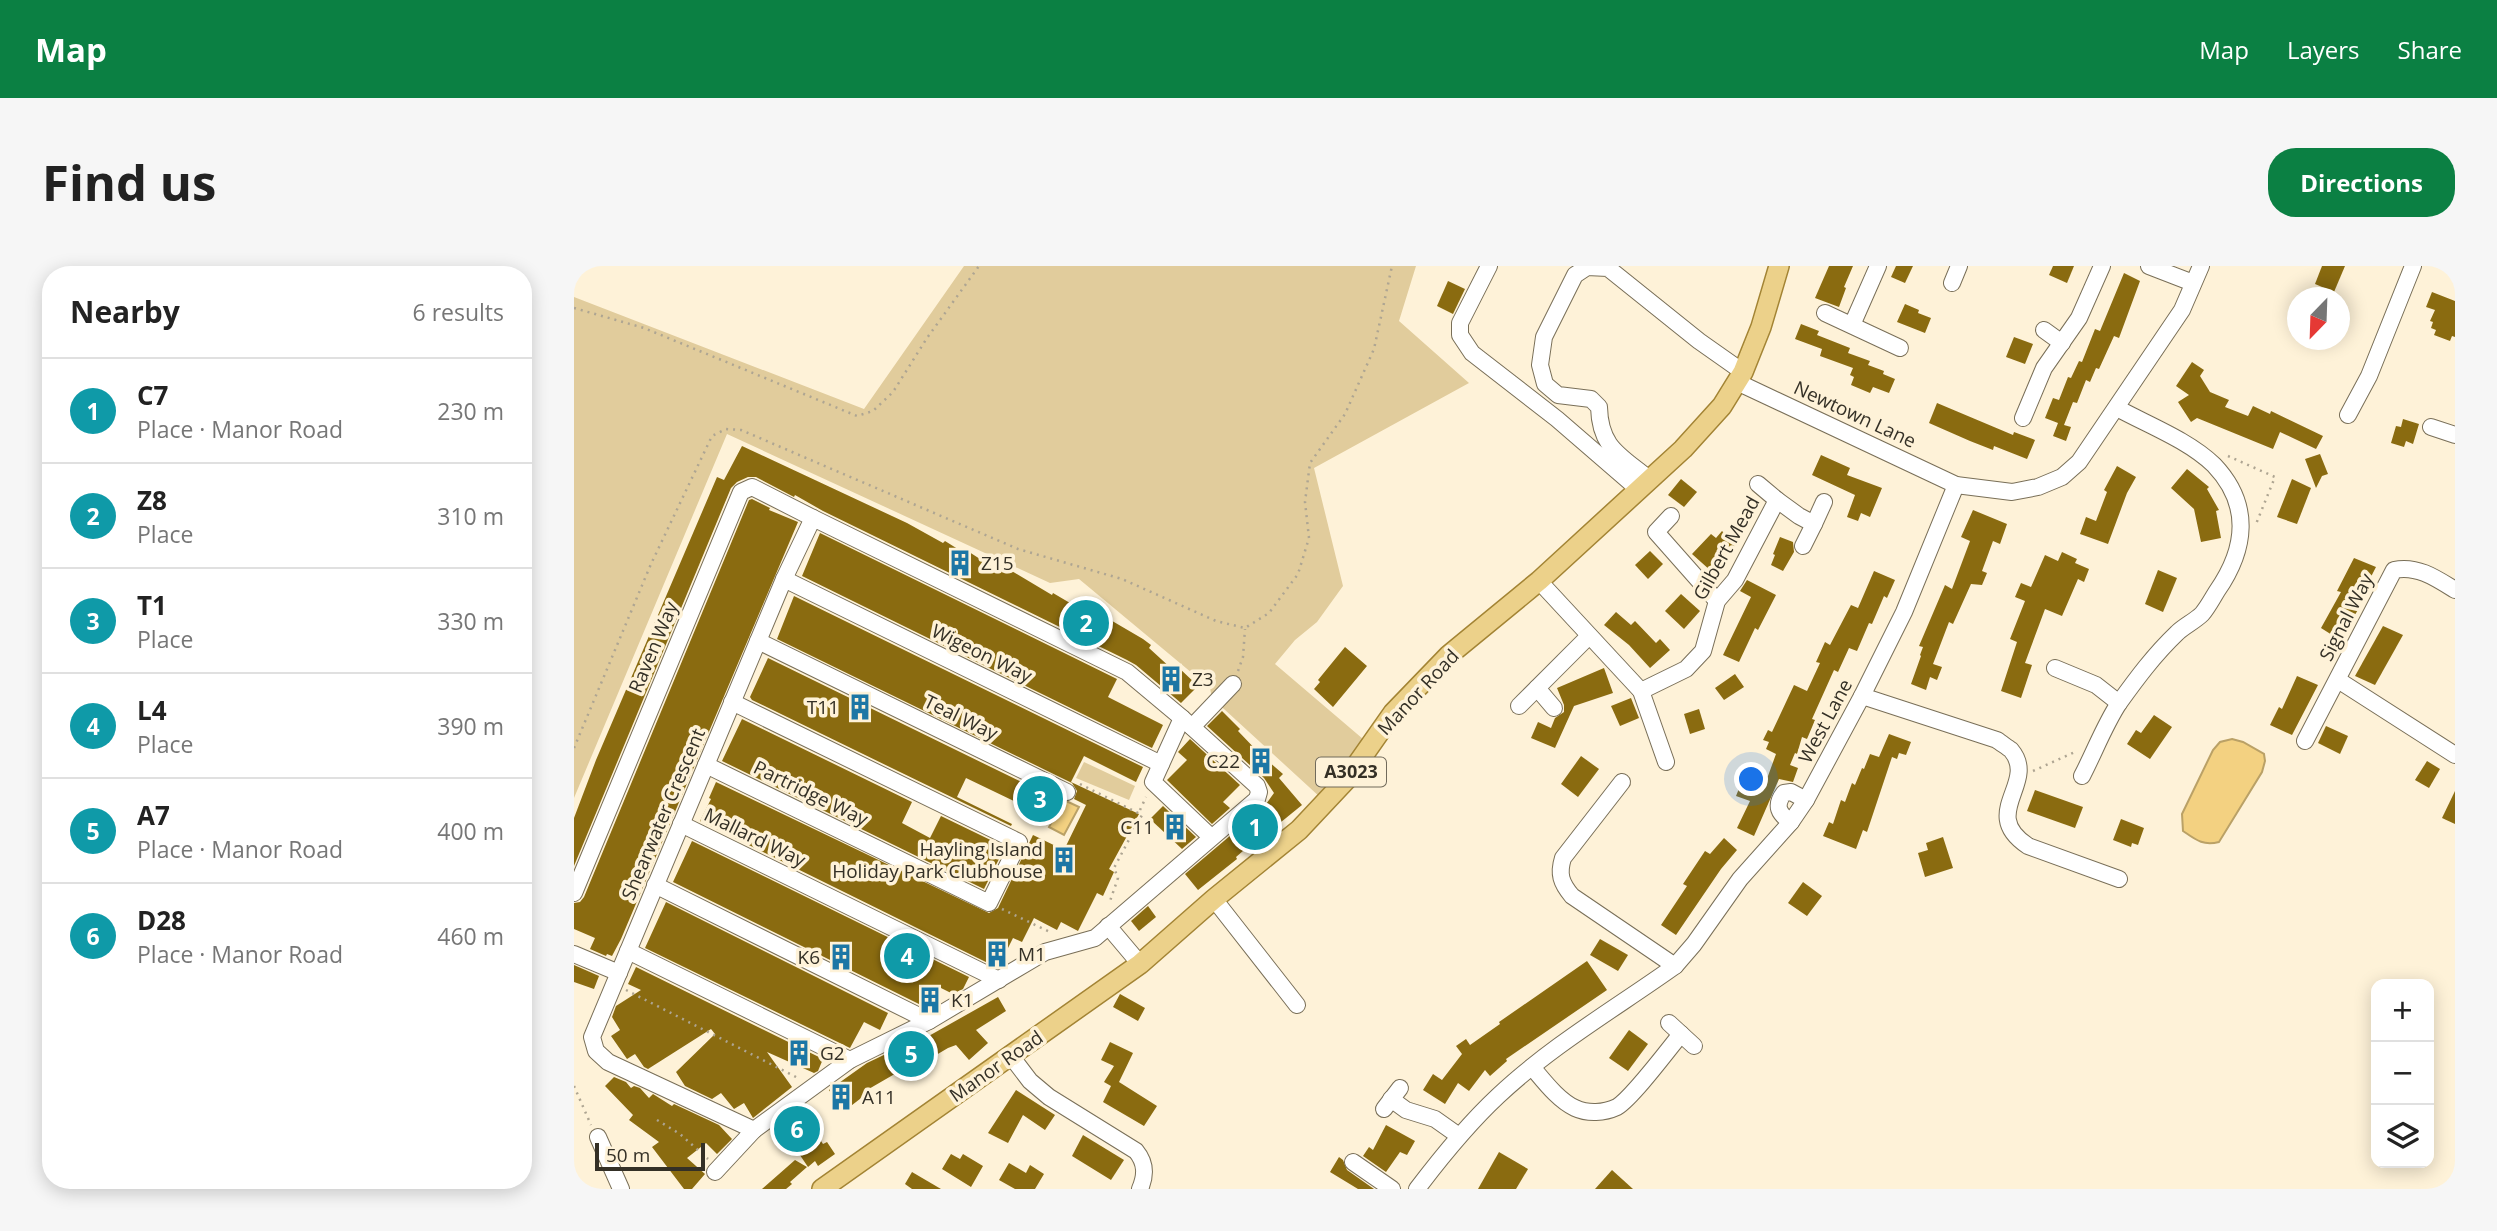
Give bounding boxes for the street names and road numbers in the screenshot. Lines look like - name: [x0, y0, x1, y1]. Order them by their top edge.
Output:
- street label: Newtown Lane: [1790, 374, 1920, 454]
- street label: Gilbert Mead: [1687, 491, 1765, 605]
- street label: Signal Way: [2313, 568, 2379, 665]
- street label: Raven Way: [622, 597, 684, 697]
- street label: Wigeon Way: [927, 617, 1037, 689]
- street label: Manor Road: [1371, 643, 1465, 741]
- street label: West Lane: [1792, 674, 1858, 768]
- street label: Teal Way: [920, 688, 1003, 746]
- street label: Shearwater Crescent: [615, 724, 711, 904]
- street label: Partridge Way: [749, 754, 873, 832]
- road number: A3023: [1316, 758, 1386, 786]
- street label: Mallard Way: [700, 801, 810, 873]
- street label: Manor Road: [944, 1024, 1048, 1108]

